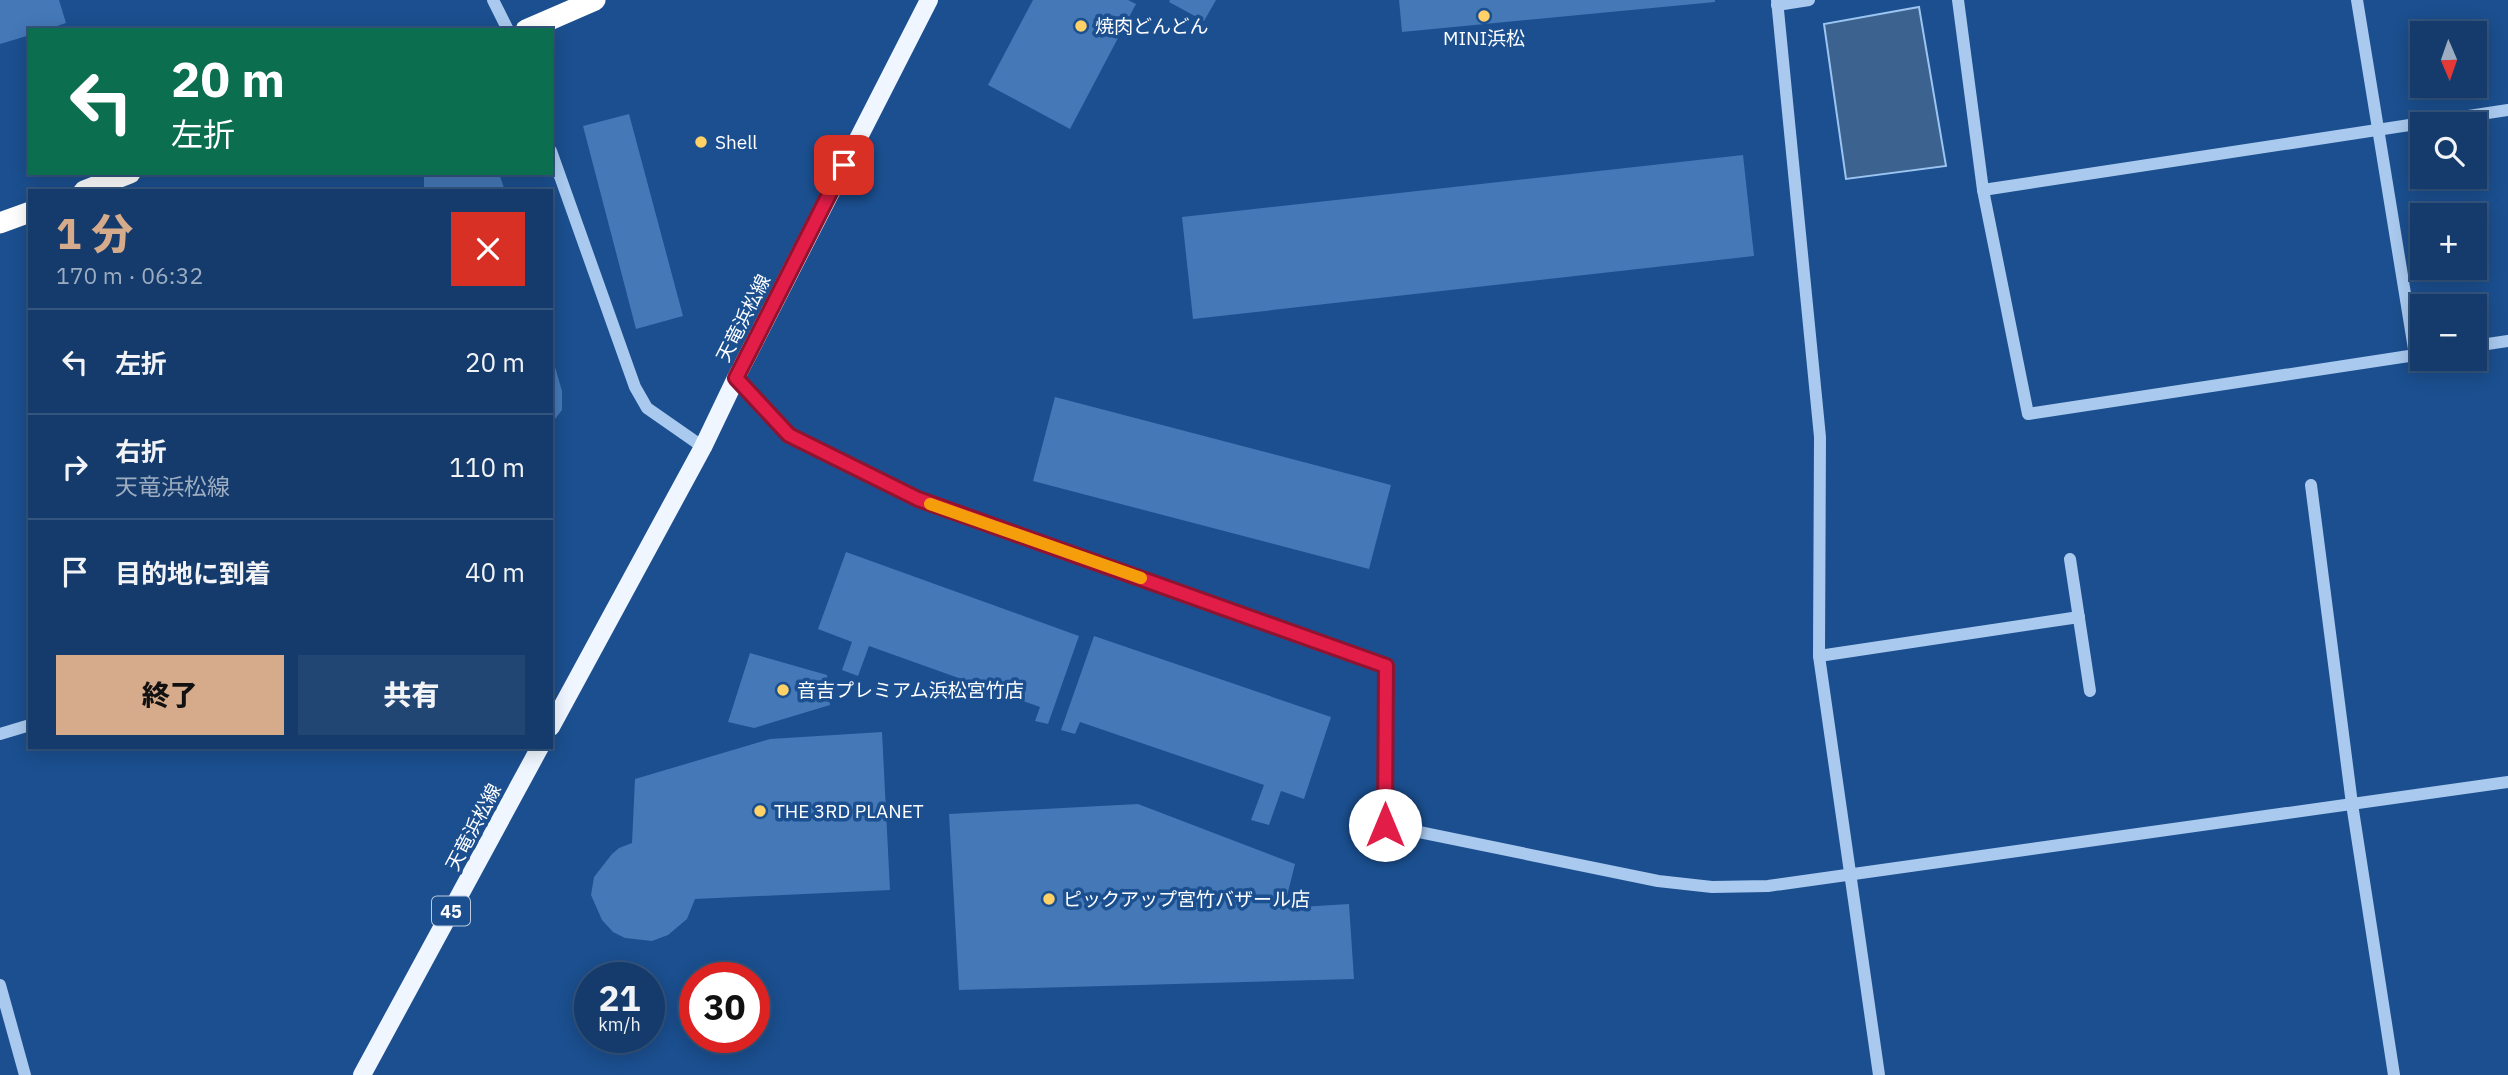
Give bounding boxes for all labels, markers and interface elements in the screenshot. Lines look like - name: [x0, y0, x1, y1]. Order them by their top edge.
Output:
- marker: MINI浜松: [1476, 8, 1492, 24]
- place label: 焼肉どんどん: [1095, 14, 1208, 38]
- marker: 焼肉どんどん: [1073, 18, 1089, 34]
- north arrow: [2410, 21, 2487, 98]
- map controls: [2410, 21, 2487, 371]
- place label: MINI浜松: [1443, 26, 1525, 50]
- text: 20 m: [171, 47, 285, 110]
- icon: left: [56, 56, 147, 147]
- button: search: [2410, 112, 2487, 189]
- text: 左折: [171, 113, 235, 155]
- place label: Shell: [715, 130, 758, 154]
- marker: Shell: [693, 134, 709, 150]
- pin: [814, 135, 874, 195]
- icon: arrive: [825, 146, 863, 184]
- button: +: [2410, 203, 2487, 280]
- text: 1 分: [56, 206, 133, 261]
- button: close: [451, 212, 525, 286]
- text: 170 m · 06:32: [56, 260, 203, 290]
- street label: 天竜浜松線: [711, 270, 775, 366]
- button: −: [2410, 294, 2487, 371]
- icon: left: [56, 343, 94, 381]
- text: 20 m: [465, 345, 525, 379]
- text: 左折: [115, 346, 167, 380]
- text: 右折: [115, 434, 167, 468]
- icon: right: [56, 448, 94, 486]
- text: 110 m: [449, 450, 525, 484]
- text: 天竜浜松線: [115, 471, 230, 501]
- icon: arrive: [56, 553, 94, 591]
- text: 40 m: [465, 555, 525, 589]
- text: 目的地に到着: [115, 556, 271, 590]
- button: 終了: [56, 655, 284, 735]
- button: 共有: [298, 655, 525, 735]
- place label: 音吉プレミアム浜松宮竹店: [797, 678, 1024, 702]
- marker: 音吉プレミアム浜松宮竹店: [775, 682, 791, 698]
- street label: 天竜浜松線: [440, 779, 506, 875]
- position arrow: [1348, 788, 1422, 862]
- place label: THE 3RD PLANET: [774, 799, 924, 823]
- marker: THE 3RD PLANET: [752, 803, 768, 819]
- place label: ピックアップ宮竹バザール店: [1063, 887, 1310, 911]
- marker: ピックアップ宮竹バザール店: [1041, 891, 1057, 907]
- road number: 45: [432, 896, 470, 926]
- speed limit sign: 30: [679, 962, 770, 1053]
- text: 21: [598, 975, 641, 1021]
- text: km/h: [598, 1013, 641, 1036]

